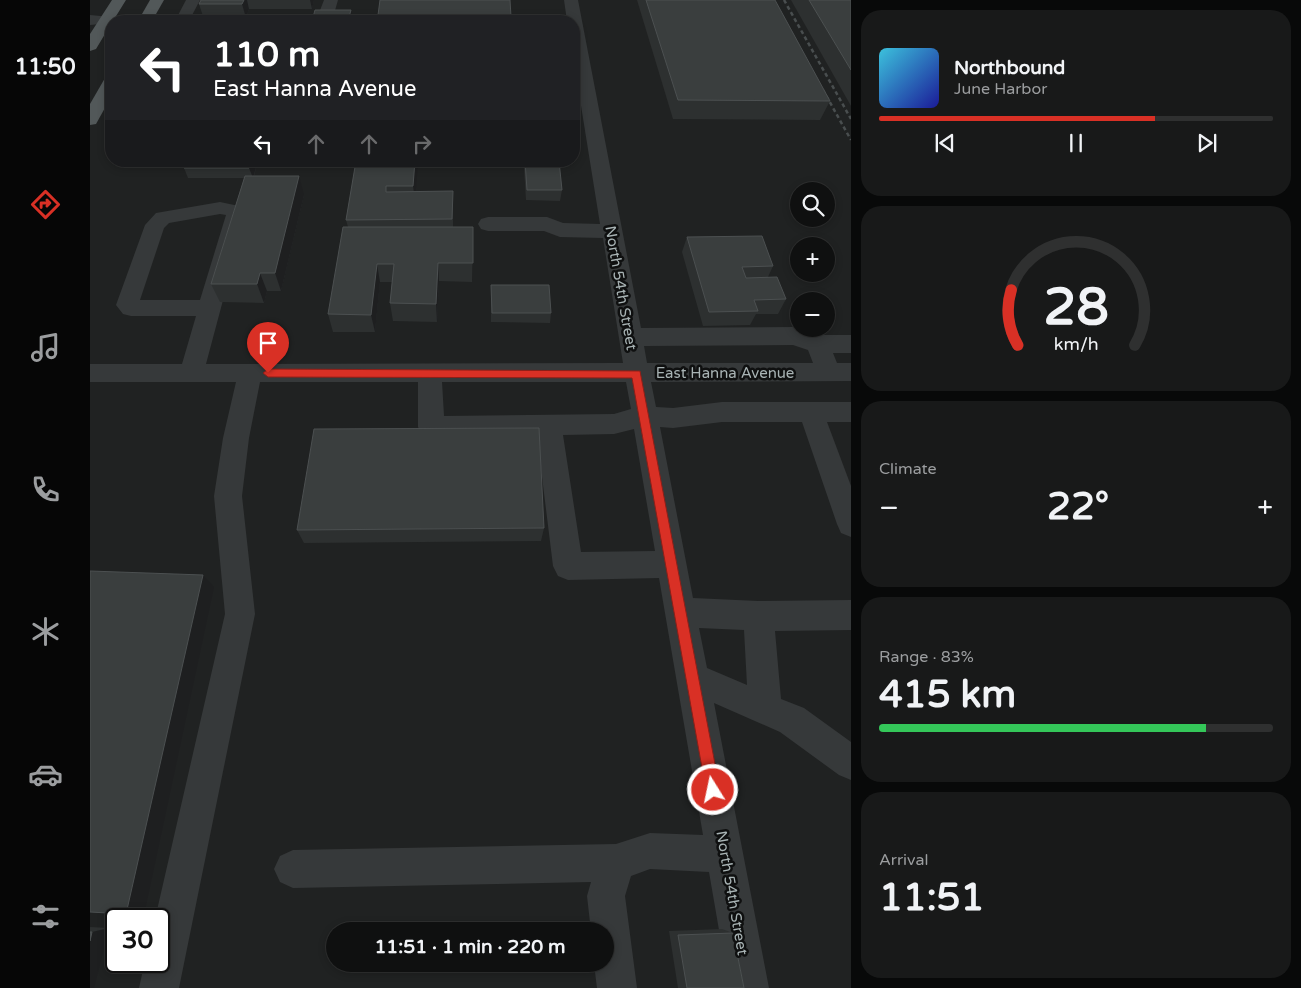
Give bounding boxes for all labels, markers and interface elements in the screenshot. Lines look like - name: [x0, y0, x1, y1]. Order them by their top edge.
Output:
- text: 110 m: [213, 34, 320, 76]
- icon: left: [130, 35, 195, 100]
- text: 11:50: [15, 54, 75, 80]
- text: Northbound: [954, 57, 1065, 79]
- text: East Hanna Avenue: [213, 76, 416, 102]
- text: June Harbor: [954, 79, 1047, 99]
- icon: previous: [931, 129, 959, 157]
- icon: pause: [1062, 129, 1090, 157]
- icon: next: [1193, 129, 1221, 157]
- icon: left: [249, 130, 277, 158]
- icon: ahead: [302, 130, 330, 158]
- icon: ahead: [355, 130, 383, 158]
- icon: right: [408, 130, 436, 158]
- map controls: [790, 182, 835, 337]
- button: search: [790, 182, 835, 227]
- icon: directions: [28, 187, 63, 222]
- street label: North 54th Street: [601, 224, 641, 352]
- button: +: [790, 237, 835, 282]
- text: 28: [1043, 276, 1109, 339]
- button: −: [790, 292, 835, 337]
- pin: [247, 322, 289, 373]
- icon: arrive: [254, 329, 282, 357]
- icon: music: [28, 330, 63, 365]
- text: km/h: [1054, 334, 1098, 355]
- street label: East Hanna Avenue: [656, 364, 794, 382]
- text: Climate: [879, 459, 937, 479]
- icon: phone: [28, 472, 63, 507]
- text: 22°: [1047, 484, 1109, 530]
- text: −: [879, 491, 899, 525]
- text: +: [1257, 491, 1273, 525]
- icon: climate: [28, 614, 63, 649]
- text: Range · 83%: [879, 647, 974, 667]
- text: 415 km: [879, 672, 1016, 718]
- icon: car: [28, 757, 63, 792]
- position arrow: [686, 763, 738, 815]
- street label: North 54th Street: [712, 829, 752, 957]
- text: Arrival: [879, 850, 928, 870]
- text: 11:51: [879, 875, 984, 921]
- icon: filters: [28, 899, 63, 934]
- speed limit sign: 30: [105, 908, 170, 973]
- text: 11:51 · 1 min · 220 m: [374, 936, 566, 958]

